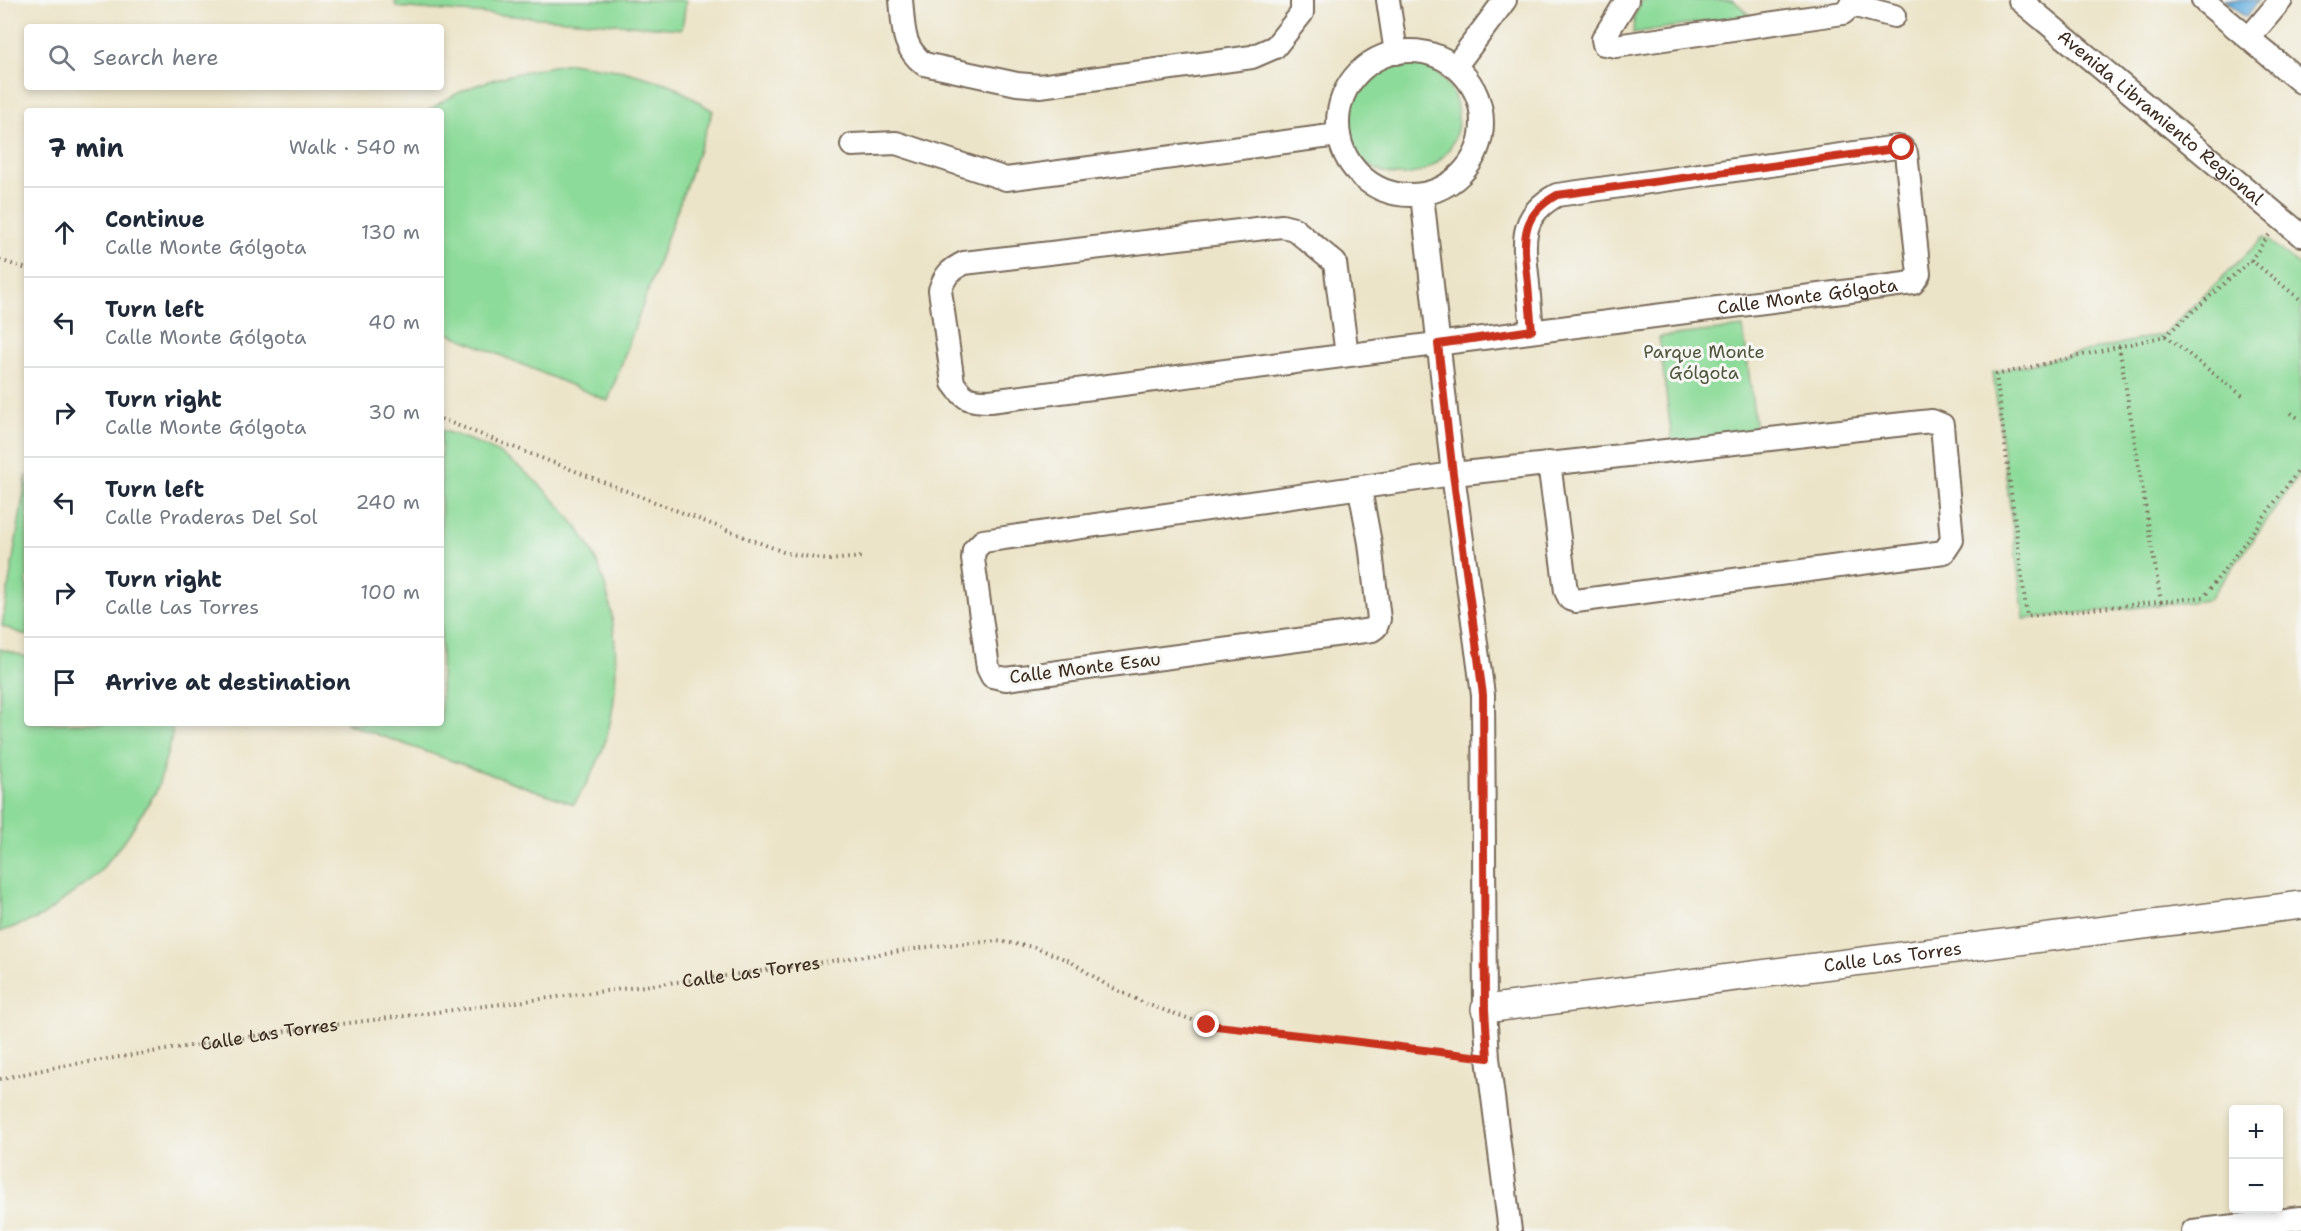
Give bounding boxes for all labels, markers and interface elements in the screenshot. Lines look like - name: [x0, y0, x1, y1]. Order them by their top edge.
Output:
- search box: [24, 24, 444, 90]
- street label: Avenida Libramiento Regional: [2052, 24, 2269, 211]
- icon: search: [45, 41, 78, 74]
- text: Search here: [93, 43, 219, 72]
- text: 7 min: [48, 130, 124, 165]
- text: Walk · 540 m: [289, 134, 420, 160]
- route start: [1888, 134, 1914, 160]
- text: Continue: [105, 205, 205, 234]
- icon: ahead: [48, 216, 81, 249]
- text: 130 m: [361, 219, 420, 245]
- text: Calle Monte Gólgota: [105, 234, 307, 260]
- street label: Calle Monte Gólgota: [1716, 273, 1899, 320]
- text: Turn left: [105, 295, 204, 324]
- icon: left: [48, 306, 81, 339]
- text: 40 m: [368, 309, 420, 335]
- text: Calle Monte Gólgota: [105, 324, 307, 350]
- park label: Parque Monte Gólgota: [1643, 340, 1765, 385]
- text: Turn right: [105, 385, 222, 414]
- icon: right: [48, 396, 81, 429]
- text: 30 m: [368, 399, 420, 425]
- text: Calle Monte Gólgota: [105, 414, 307, 440]
- text: Turn left: [105, 475, 204, 504]
- icon: left: [48, 486, 81, 519]
- text: 240 m: [355, 489, 420, 515]
- text: Calle Praderas Del Sol: [105, 504, 318, 530]
- text: Turn right: [105, 565, 222, 594]
- icon: right: [48, 576, 81, 609]
- text: 100 m: [360, 579, 420, 605]
- text: Calle Las Torres: [105, 594, 259, 620]
- street label: Calle Monte Esau: [1008, 647, 1162, 689]
- icon: arrive: [48, 666, 81, 699]
- text: Arrive at destination: [105, 668, 351, 697]
- street label: Calle Las Torres: [1822, 936, 1963, 978]
- street label: Calle Las Torres: [681, 951, 822, 993]
- route end: [1193, 1011, 1219, 1037]
- street label: Calle Las Torres: [199, 1012, 339, 1056]
- map controls: [2229, 1105, 2283, 1213]
- button: +: [2229, 1105, 2283, 1159]
- button: −: [2229, 1159, 2283, 1213]

